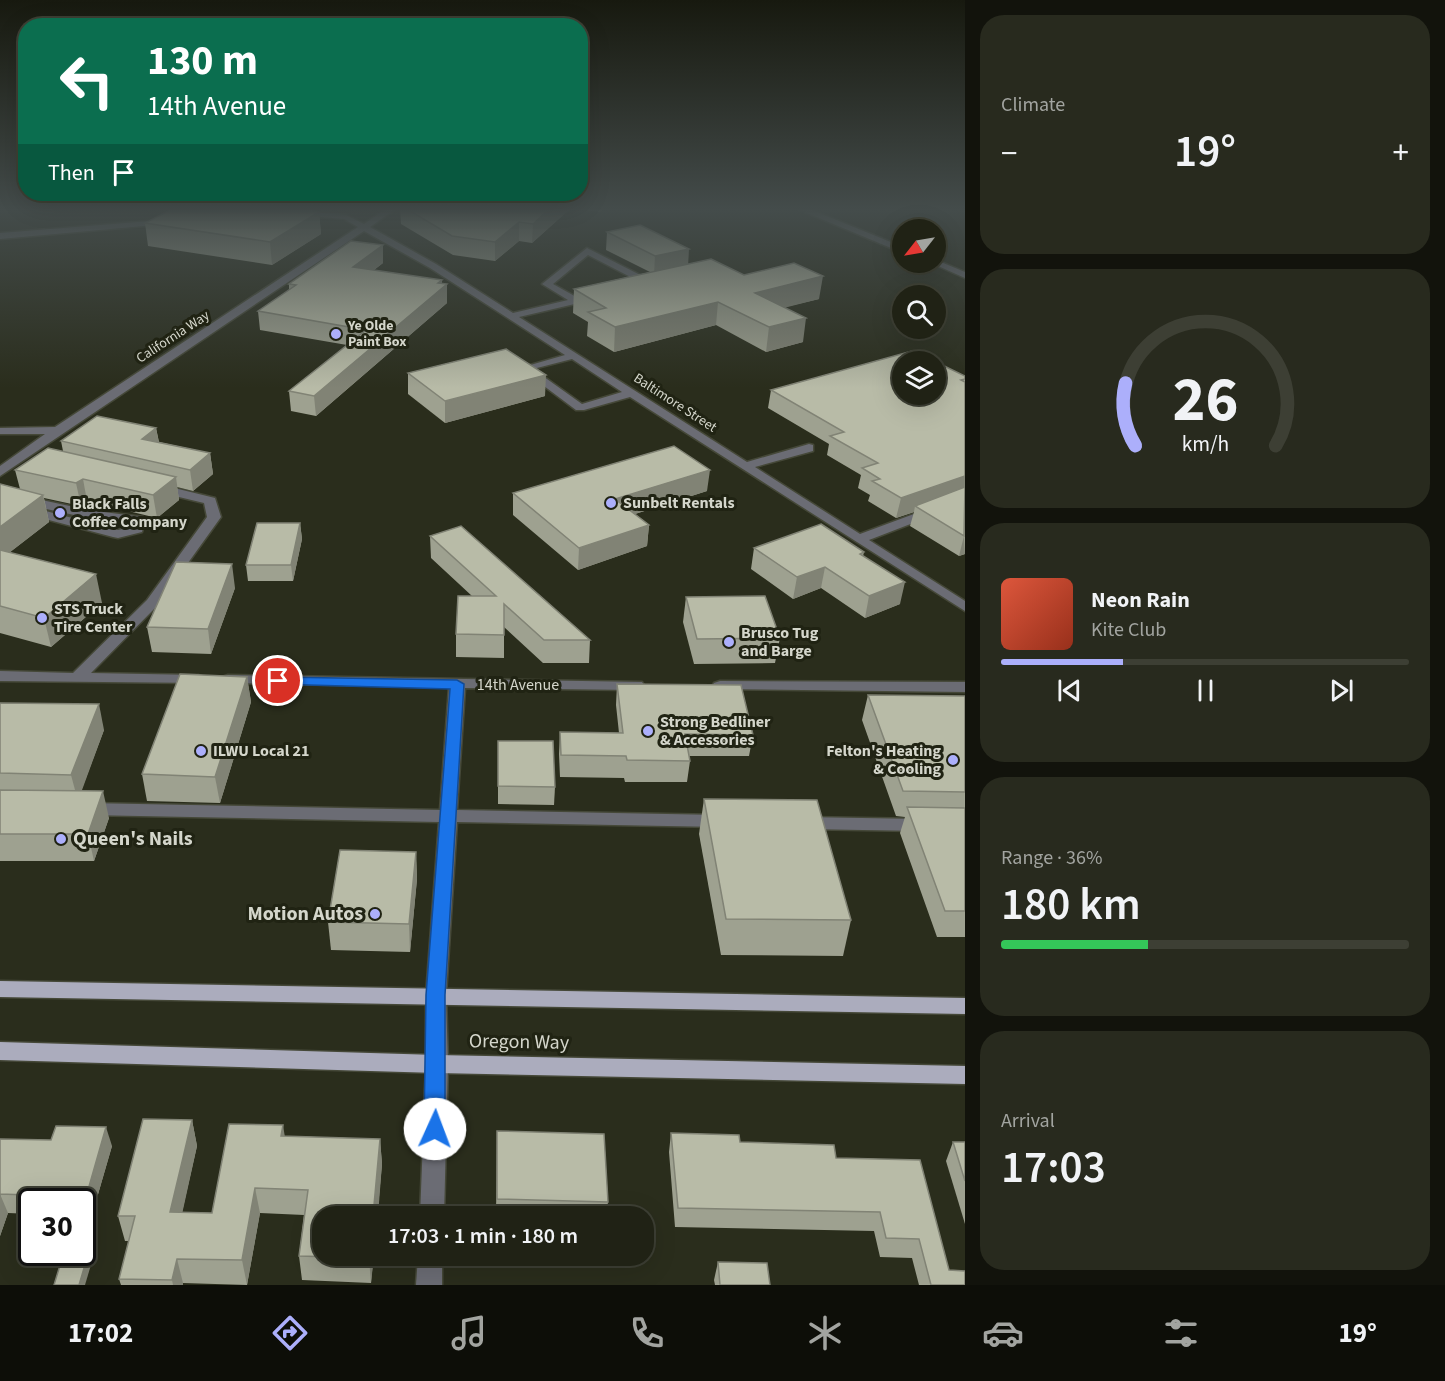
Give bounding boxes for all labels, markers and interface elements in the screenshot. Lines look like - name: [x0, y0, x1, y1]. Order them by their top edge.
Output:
- text: 130 m: [147, 31, 258, 91]
- icon: left: [48, 42, 126, 120]
- text: 14th Avenue: [147, 87, 286, 126]
- text: Climate: [1001, 91, 1065, 119]
- text: 19°: [1174, 120, 1236, 184]
- text: −: [1001, 130, 1017, 177]
- text: +: [1393, 130, 1409, 177]
- icon: arrive: [107, 156, 140, 189]
- text: Then: [48, 157, 95, 189]
- north arrow: [892, 219, 946, 273]
- map controls: [892, 219, 946, 405]
- button: search: [892, 285, 946, 339]
- street label: California Way: [132, 306, 214, 368]
- place label: Ye Olde Paint Box: [347, 316, 406, 352]
- marker: Ye Olde Paint Box: [329, 327, 343, 341]
- button: layers: [892, 351, 946, 405]
- text: 26: [1172, 356, 1238, 445]
- street label: Baltimore Street: [629, 369, 721, 438]
- text: km/h: [1181, 429, 1229, 460]
- place label: Sunbelt Rentals: [623, 492, 734, 514]
- place label: Black Falls Coffee Company: [72, 493, 188, 533]
- marker: Sunbelt Rentals: [604, 496, 618, 510]
- marker: Black Falls Coffee Company: [53, 506, 67, 520]
- text: Neon Rain: [1091, 584, 1190, 616]
- place label: STS Truck Tire Center: [54, 598, 133, 638]
- marker: STS Truck Tire Center: [35, 611, 49, 625]
- text: Kite Club: [1091, 616, 1166, 644]
- place label: Brusco Tug and Barge: [741, 622, 819, 662]
- marker: Brusco Tug and Barge: [722, 635, 736, 649]
- pin: [252, 655, 303, 706]
- icon: arrive: [261, 664, 294, 697]
- street label: 14th Avenue: [477, 674, 559, 696]
- icon: previous: [1053, 674, 1086, 707]
- icon: pause: [1189, 674, 1222, 707]
- icon: next: [1325, 674, 1358, 707]
- place label: Strong Bedliner & Accessories: [660, 711, 771, 751]
- marker: Strong Bedliner & Accessories: [641, 724, 655, 738]
- place label: ILWU Local 21: [213, 740, 309, 762]
- place label: Felton's Heating & Cooling: [826, 740, 941, 780]
- marker: ILWU Local 21: [194, 744, 208, 758]
- marker: Felton's Heating & Cooling: [946, 753, 960, 767]
- place label: Queen's Nails: [73, 825, 193, 853]
- marker: Queen's Nails: [54, 832, 68, 846]
- text: Range · 36%: [1001, 844, 1102, 872]
- text: 180 km: [1001, 873, 1141, 937]
- place label: Motion Autos: [248, 900, 363, 928]
- marker: Motion Autos: [368, 907, 382, 921]
- street label: Oregon Way: [469, 1027, 570, 1057]
- position arrow: [403, 1097, 467, 1161]
- text: Arrival: [1001, 1107, 1055, 1135]
- text: 17:03: [1001, 1136, 1106, 1200]
- speed limit sign: 30: [18, 1188, 96, 1266]
- text: 17:03 · 1 min · 180 m: [388, 1220, 578, 1252]
- icon: directions: [269, 1312, 311, 1354]
- icon: music: [448, 1312, 490, 1354]
- icon: phone: [626, 1312, 668, 1354]
- icon: climate: [804, 1312, 846, 1354]
- icon: car: [982, 1312, 1024, 1354]
- icon: filters: [1160, 1312, 1202, 1354]
- text: 17:02: [68, 1314, 133, 1353]
- text: 19°: [1339, 1314, 1377, 1353]

